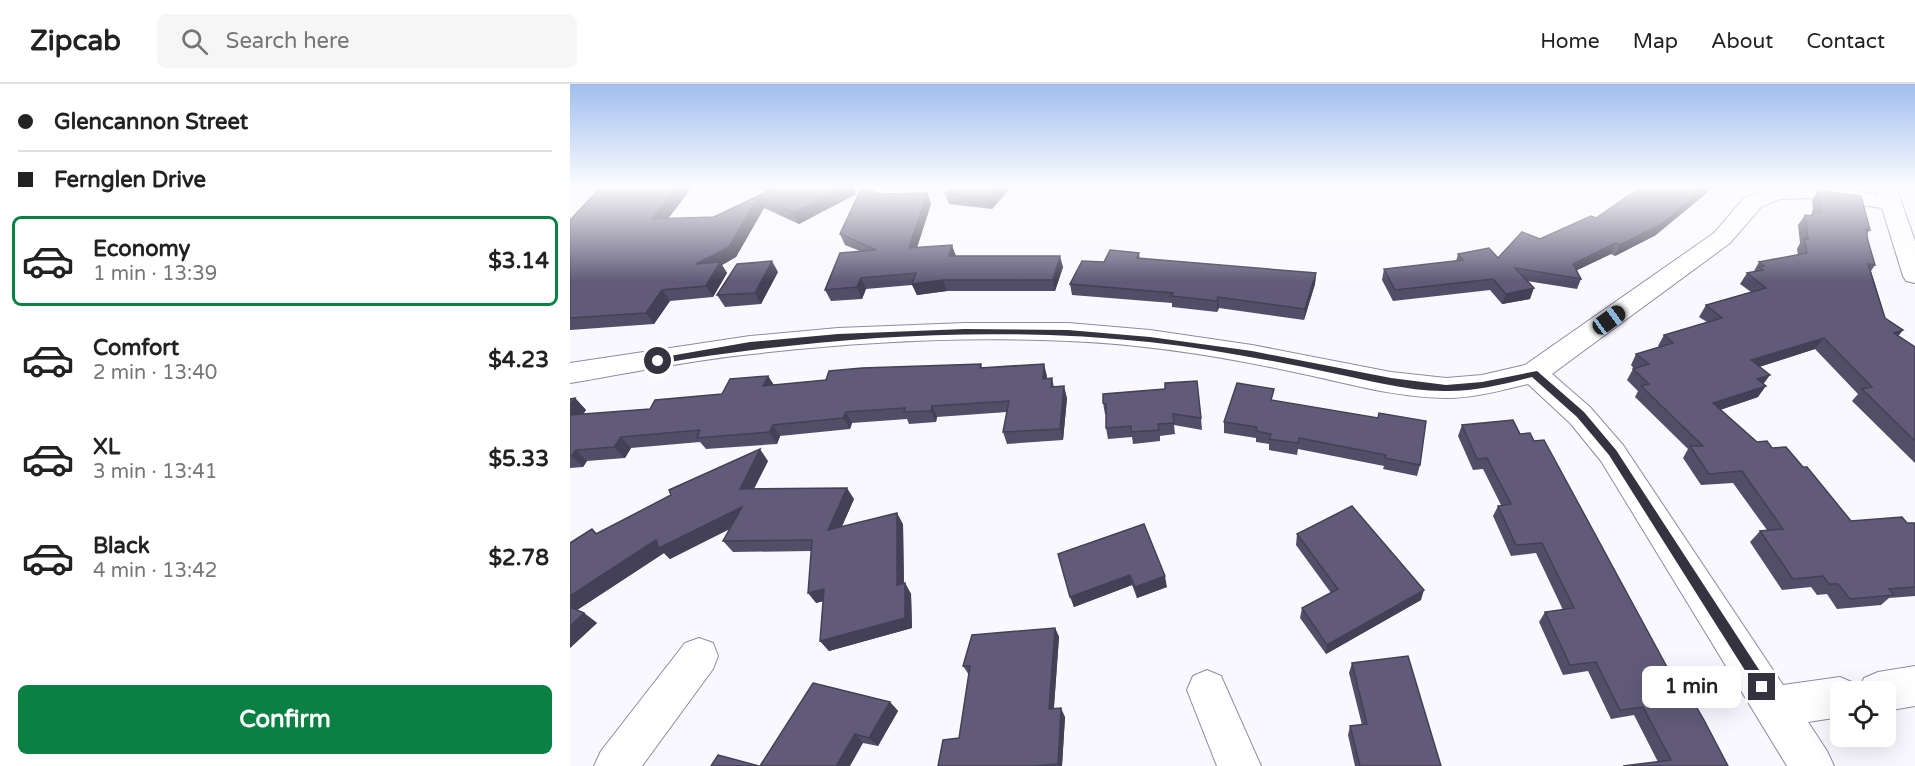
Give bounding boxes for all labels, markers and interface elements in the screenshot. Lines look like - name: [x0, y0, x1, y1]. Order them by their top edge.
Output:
- search box: [157, 14, 577, 68]
- text: Zipcab: [30, 24, 121, 58]
- icon: search: [178, 25, 211, 58]
- text: Search here: [226, 28, 350, 54]
- text: Home: [1540, 29, 1600, 54]
- text: Map: [1633, 29, 1678, 54]
- text: About: [1711, 29, 1773, 54]
- text: Contact: [1806, 29, 1885, 54]
- text: Glencannon Street: [54, 109, 248, 135]
- text: Fernglen Drive: [54, 167, 206, 193]
- icon: car: [21, 234, 75, 288]
- text: Economy: [93, 236, 190, 262]
- text: $3.14: [488, 248, 549, 274]
- text: 1 min · 13:39: [93, 262, 217, 286]
- car: [1589, 302, 1629, 338]
- icon: car: [21, 333, 75, 387]
- text: Comfort: [93, 335, 179, 361]
- text: $4.23: [488, 347, 549, 373]
- route start: [644, 347, 671, 374]
- text: 2 min · 13:40: [93, 361, 217, 385]
- icon: car: [21, 432, 75, 486]
- text: XL: [93, 434, 120, 460]
- text: $5.33: [488, 446, 549, 472]
- text: 3 min · 13:41: [93, 460, 217, 484]
- icon: car: [21, 531, 75, 585]
- text: Black: [93, 533, 150, 559]
- text: $2.78: [488, 545, 549, 571]
- text: 4 min · 13:42: [93, 559, 217, 583]
- callout: 1 min: [1642, 666, 1741, 708]
- route end: [1748, 673, 1775, 700]
- text: 1 min: [1665, 675, 1718, 699]
- map controls: [1830, 681, 1896, 747]
- button: locate: [1830, 681, 1896, 747]
- button: Confirm: [18, 685, 552, 754]

